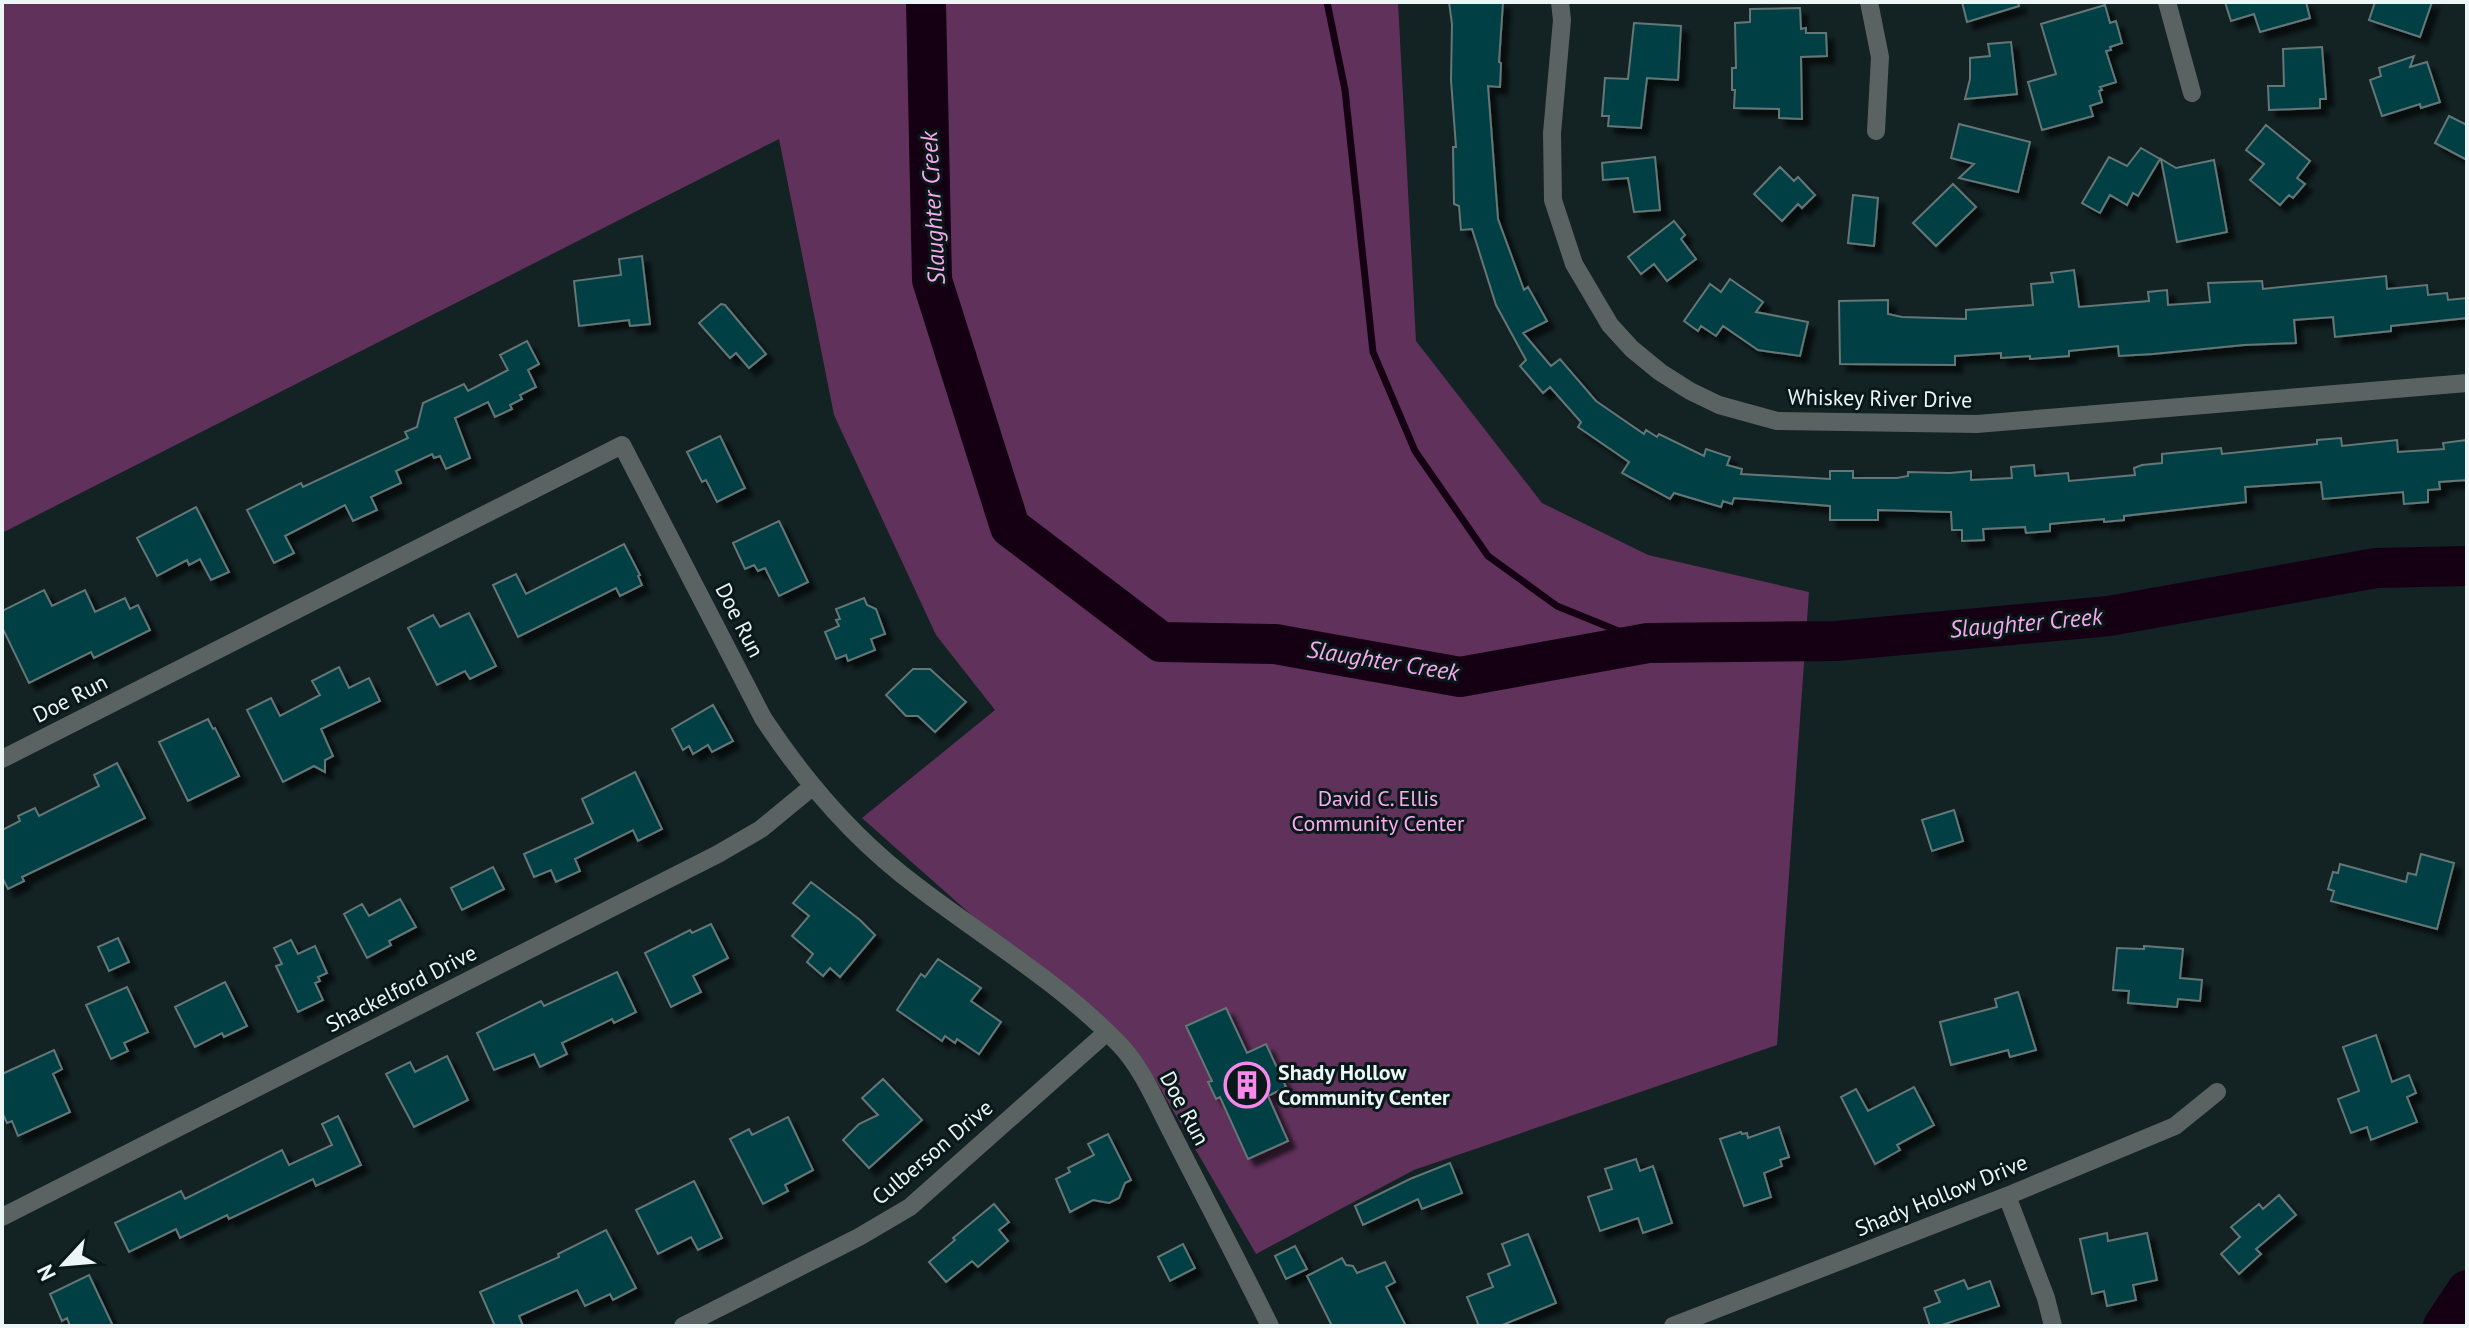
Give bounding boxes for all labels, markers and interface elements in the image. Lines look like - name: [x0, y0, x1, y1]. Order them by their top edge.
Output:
- water label: Slaughter Creek: [913, 129, 952, 285]
- street label: Whiskey River Drive: [1787, 382, 1973, 414]
- street label: Doe Run: [709, 578, 771, 662]
- water label: Slaughter Creek: [1948, 600, 2105, 645]
- water label: Slaughter Creek: [1305, 633, 1462, 688]
- street label: Doe Run: [28, 667, 112, 729]
- park label: David C. Ellis Community Center: [1292, 784, 1465, 837]
- street label: Shackelford Drive: [321, 938, 481, 1038]
- place label: Shady Hollow Community Center: [1278, 1058, 1450, 1111]
- building icon: Shady Hollow Community Center: [1223, 1061, 1271, 1109]
- street label: Doe Run: [1154, 1066, 1216, 1150]
- street label: Culberson Drive: [866, 1093, 998, 1211]
- street label: Shady Hollow Drive: [1851, 1148, 2031, 1242]
- north arrow: [24, 1224, 104, 1304]
- text: N: [30, 1260, 62, 1285]

